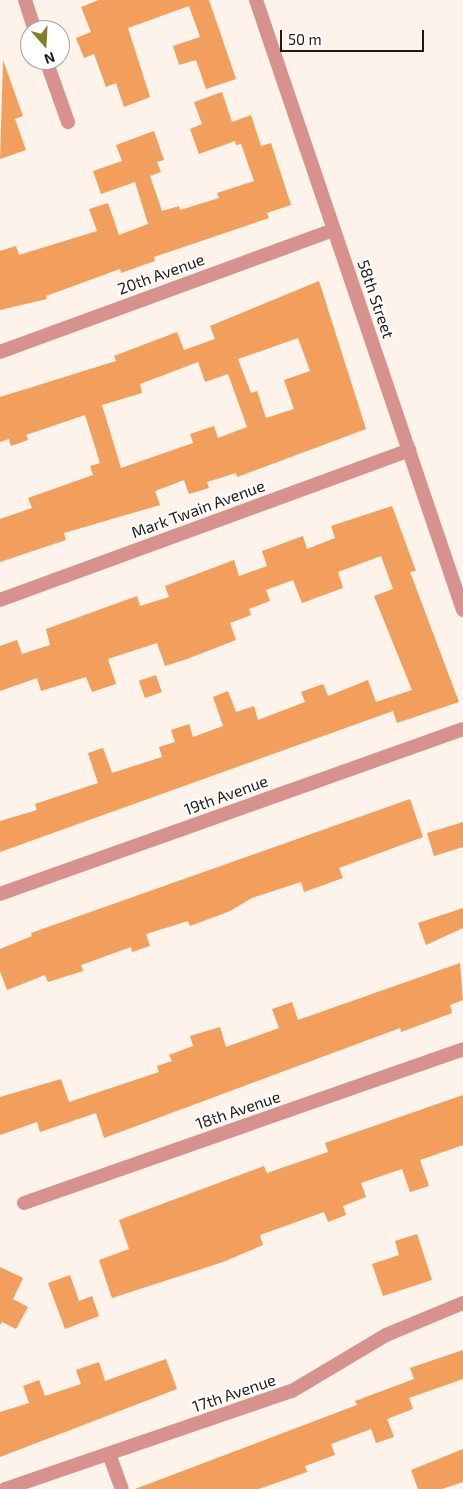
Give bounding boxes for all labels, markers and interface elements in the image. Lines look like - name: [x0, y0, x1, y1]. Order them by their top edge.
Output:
- north arrow: [20, 20, 70, 70]
- scale bar: [283, 20, 427, 52]
- text: 50 m: [288, 30, 322, 48]
- text: N: [42, 49, 57, 68]
- street label: 20th Avenue: [115, 249, 207, 299]
- street label: 58th Street: [354, 257, 398, 341]
- street label: Mark Twain Avenue: [128, 476, 268, 542]
- street label: 19th Avenue: [181, 771, 271, 819]
- street label: 18th Avenue: [193, 1086, 283, 1134]
- street label: 17th Avenue: [190, 1370, 278, 1416]

